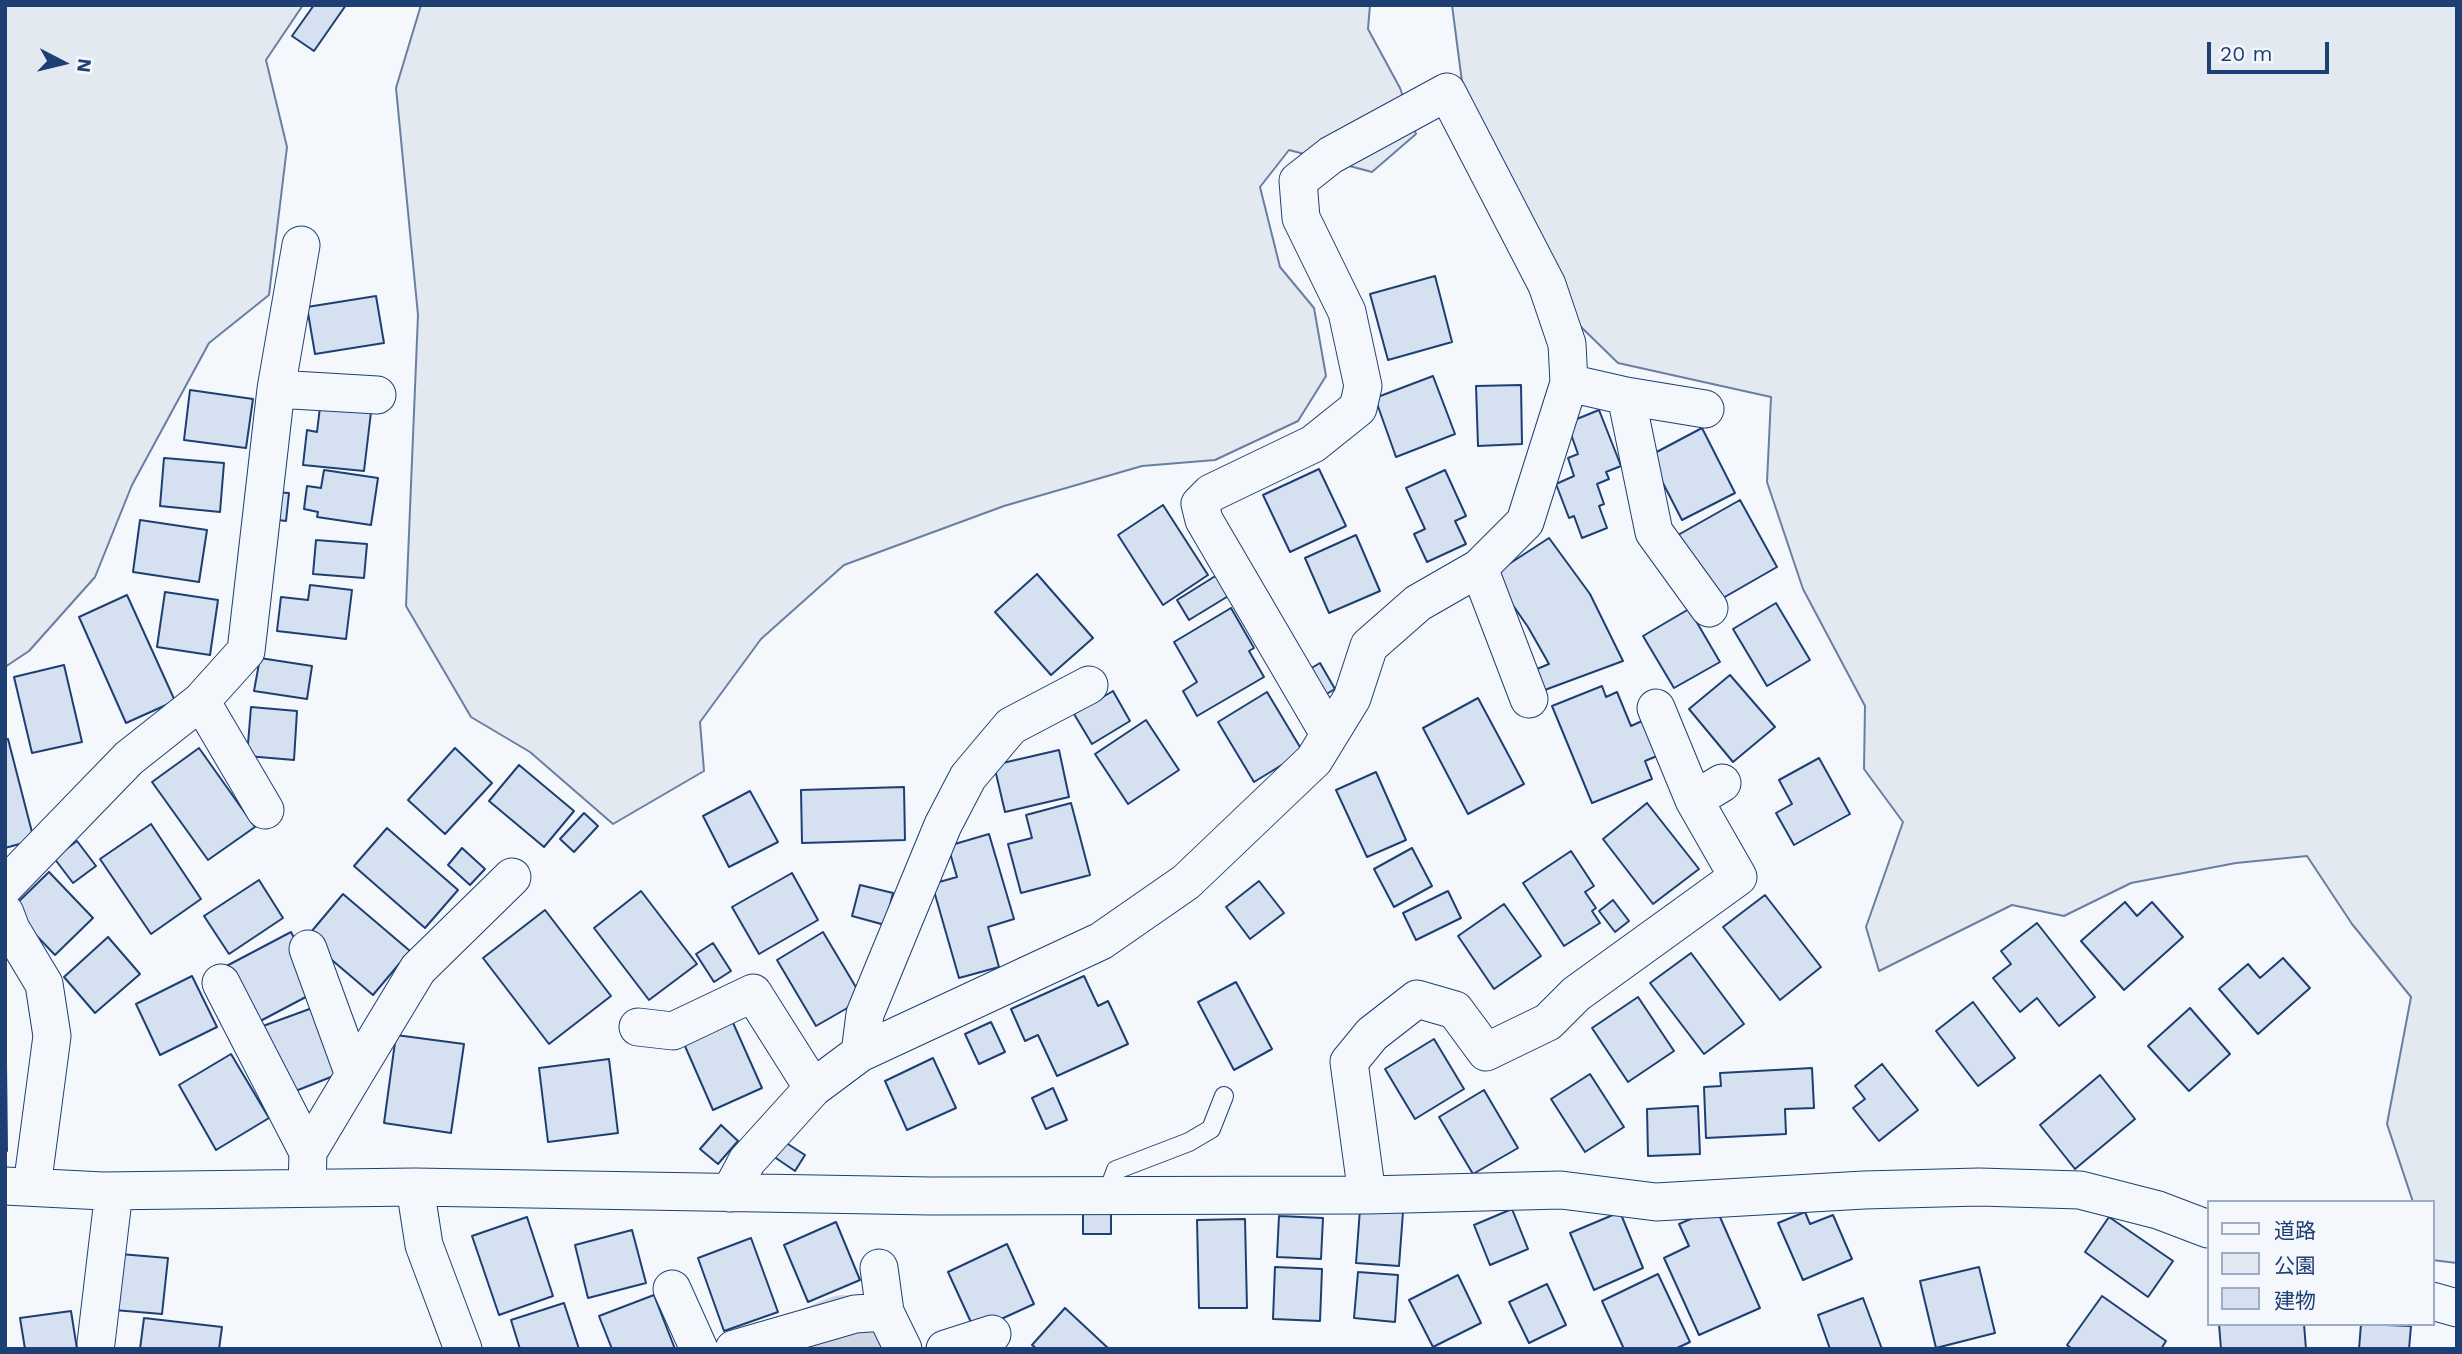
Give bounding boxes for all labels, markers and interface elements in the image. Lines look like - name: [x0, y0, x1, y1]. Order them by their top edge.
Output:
- north arrow: [28, 28, 98, 98]
- scale bar: [2210, 28, 2332, 72]
- text: 20 m: [2220, 41, 2272, 66]
- text: N: [72, 57, 97, 74]
- legend: [2206, 1200, 2434, 1326]
- text: 道路: [2274, 1218, 2316, 1243]
- text: 公園: [2274, 1253, 2316, 1278]
- text: 建物: [2274, 1288, 2316, 1313]

